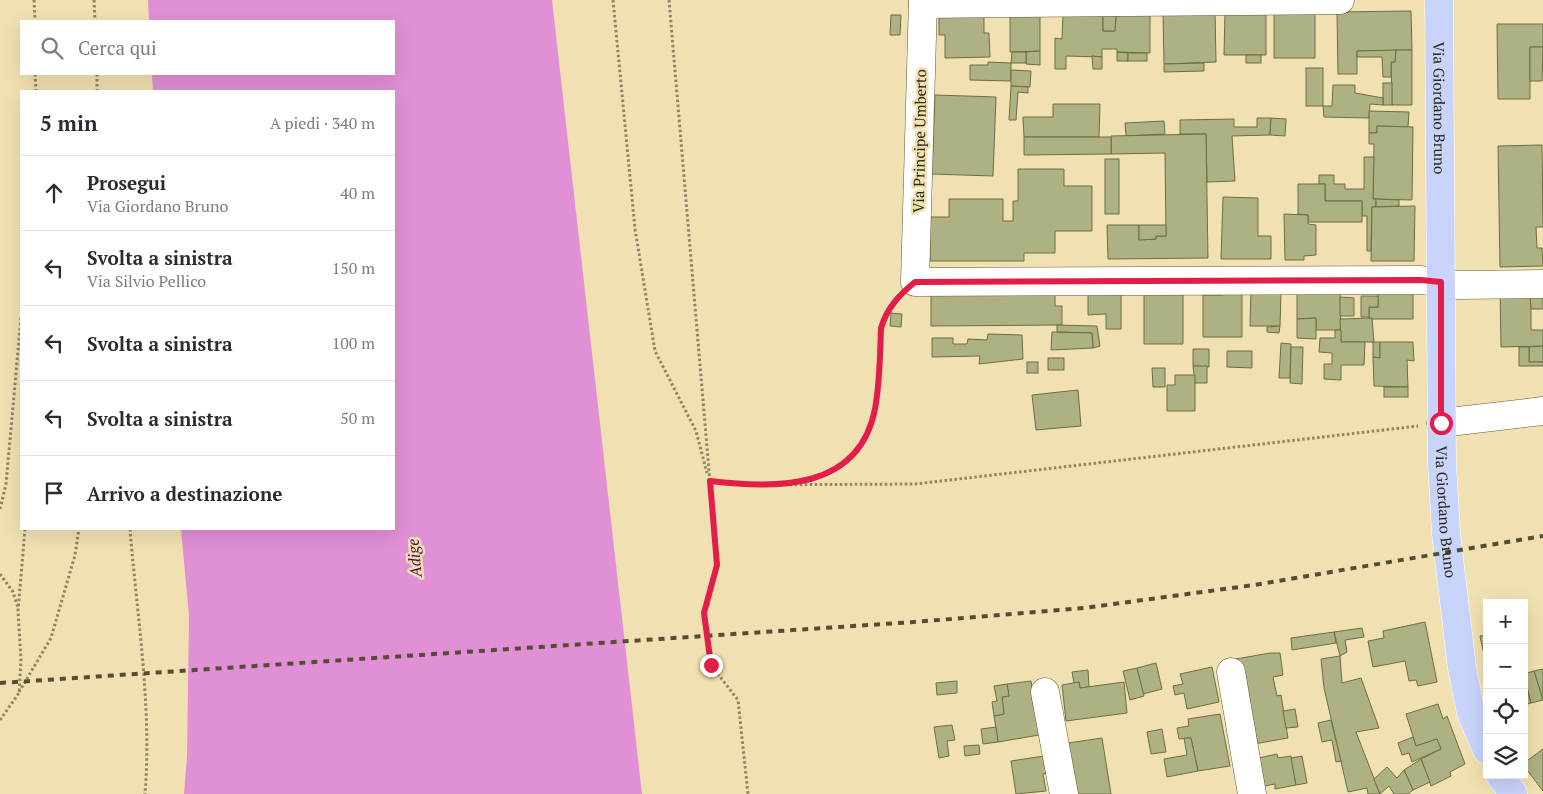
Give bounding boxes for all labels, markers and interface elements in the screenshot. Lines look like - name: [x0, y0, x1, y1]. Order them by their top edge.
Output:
- search box: [20, 20, 395, 75]
- icon: search: [38, 34, 66, 62]
- text: Cerca qui: [78, 35, 157, 60]
- street label: Via Giordano Bruno: [1429, 42, 1450, 174]
- street label: Via Principe Umberto: [908, 69, 930, 213]
- text: 5 min: [40, 109, 97, 137]
- text: A piedi · 340 m: [270, 112, 375, 134]
- text: Prosegui: [87, 170, 166, 195]
- icon: ahead: [40, 179, 68, 207]
- text: 40 m: [340, 182, 375, 204]
- text: Via Giordano Bruno: [87, 195, 228, 217]
- text: Svolta a sinistra: [87, 245, 233, 270]
- icon: left: [40, 254, 68, 282]
- text: 150 m: [332, 257, 375, 279]
- text: Via Silvio Pellico: [87, 270, 206, 292]
- icon: left: [40, 329, 68, 357]
- text: Svolta a sinistra: [87, 331, 233, 356]
- text: 100 m: [332, 332, 375, 354]
- icon: left: [40, 404, 68, 432]
- text: Svolta a sinistra: [87, 406, 233, 431]
- text: 50 m: [340, 407, 375, 429]
- route start: [1430, 412, 1453, 435]
- street label: Via Giordano Bruno: [1432, 446, 1461, 579]
- icon: arrive: [40, 479, 68, 507]
- text: Arrivo a destinazione: [87, 481, 282, 506]
- water label: Adige: [401, 538, 427, 579]
- map controls: [1483, 599, 1528, 779]
- button: +: [1483, 599, 1528, 644]
- button: −: [1483, 644, 1528, 689]
- route end: [700, 654, 723, 677]
- button: locate: [1483, 689, 1528, 734]
- button: layers: [1483, 734, 1528, 779]

